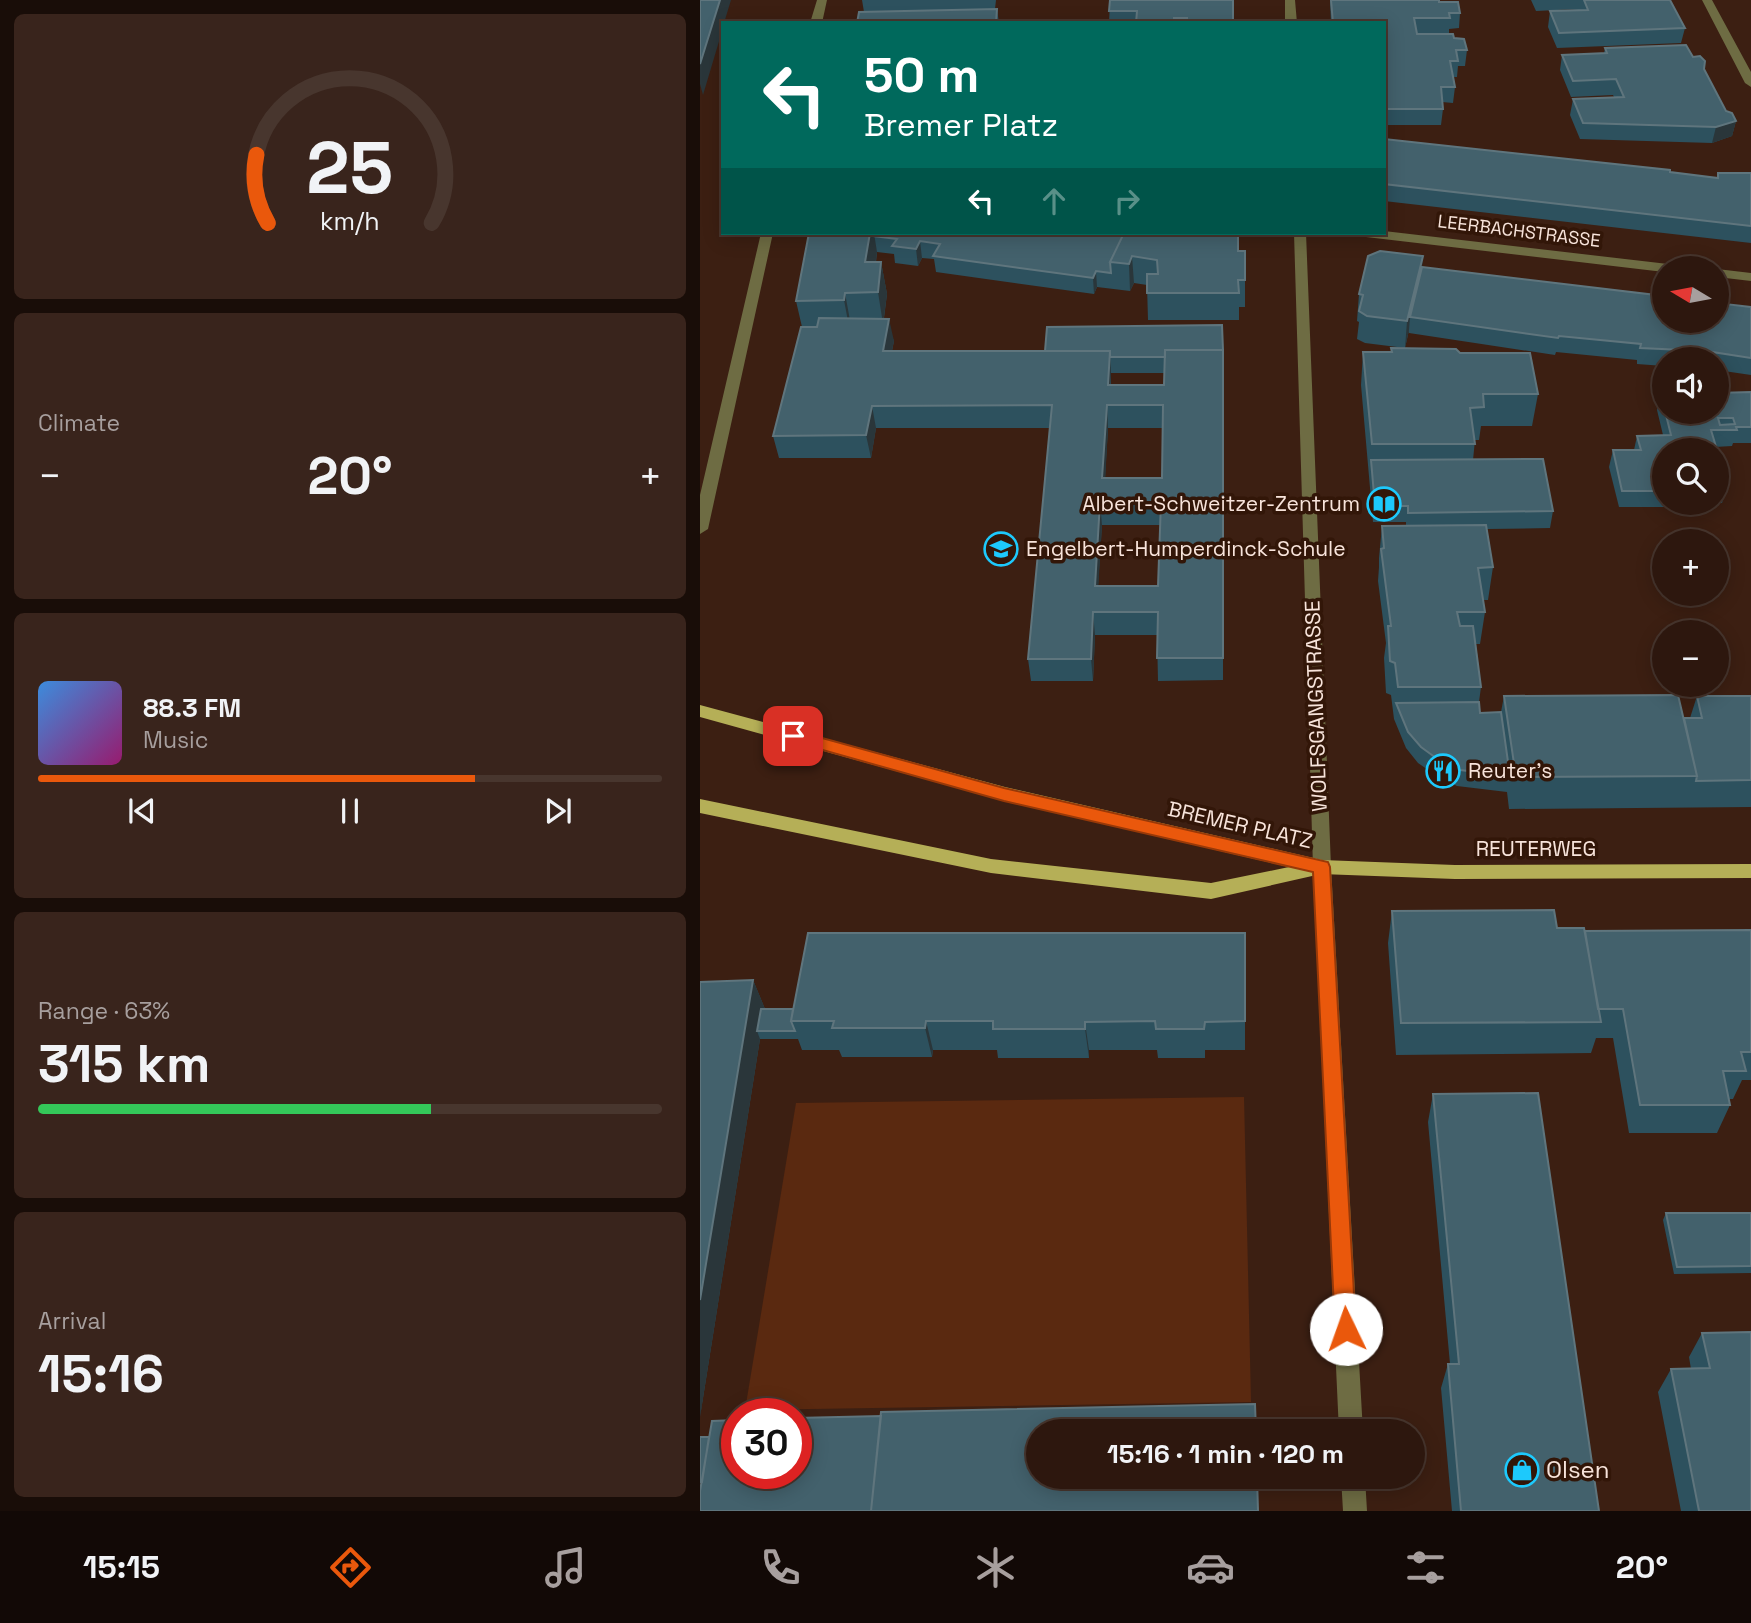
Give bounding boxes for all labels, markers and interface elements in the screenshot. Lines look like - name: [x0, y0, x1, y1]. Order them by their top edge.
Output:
- text: 50 m: [864, 44, 979, 106]
- icon: left: [749, 49, 840, 140]
- text: Bremer Platz: [864, 105, 1058, 145]
- text: 25: [307, 121, 393, 214]
- icon: left: [962, 182, 1000, 220]
- icon: ahead: [1035, 182, 1073, 220]
- icon: right: [1108, 182, 1146, 220]
- text: km/h: [320, 205, 380, 237]
- street label: LEERBACHSTRASSE: [1436, 209, 1602, 252]
- north arrow: [1652, 256, 1729, 332]
- map controls: [1652, 256, 1729, 697]
- button: sound: [1652, 347, 1729, 424]
- text: Climate: [38, 408, 120, 438]
- button: search: [1652, 438, 1729, 515]
- text: 20°: [307, 443, 393, 509]
- text: −: [38, 452, 62, 500]
- text: +: [638, 452, 662, 500]
- library icon: Albert-Schweitzer-Zentrum: [1365, 485, 1403, 523]
- place label: Albert-Schweitzer-Zentrum: [1082, 490, 1360, 517]
- button: +: [1652, 529, 1729, 606]
- school or university icon: Engelbert-Humperdinck-Schule: [982, 530, 1020, 568]
- place label: Engelbert-Humperdinck-Schule: [1026, 535, 1346, 562]
- street label: WOLFSGANGSTRASSE: [1298, 600, 1333, 812]
- button: −: [1652, 620, 1729, 697]
- text: 88.3 FM: [143, 691, 241, 725]
- pin: [763, 706, 823, 766]
- icon: arrive: [774, 717, 812, 755]
- text: Music: [143, 725, 208, 755]
- restaurant icon: Reuter's: [1424, 752, 1462, 790]
- place label: Reuter's: [1468, 757, 1552, 784]
- icon: previous: [123, 792, 161, 830]
- icon: pause: [331, 792, 369, 830]
- icon: next: [539, 792, 577, 830]
- street label: BREMER PLATZ: [1165, 795, 1315, 854]
- street label: REUTERWEG: [1476, 835, 1596, 862]
- text: Range · 63%: [38, 996, 170, 1026]
- text: 315 km: [38, 1031, 210, 1097]
- position arrow: [1309, 1292, 1383, 1366]
- text: Arrival: [38, 1306, 106, 1336]
- text: 15:16: [38, 1341, 164, 1407]
- speed limit sign: 30: [721, 1398, 812, 1489]
- text: 15:16 · 1 min · 120 m: [1107, 1437, 1344, 1471]
- shop icon: Olsen: [1503, 1451, 1541, 1489]
- place label: Olsen: [1546, 1454, 1610, 1485]
- icon: directions: [326, 1543, 375, 1592]
- icon: music: [541, 1543, 590, 1592]
- icon: phone: [756, 1543, 805, 1592]
- icon: climate: [971, 1543, 1020, 1592]
- icon: car: [1186, 1543, 1235, 1592]
- icon: filters: [1401, 1543, 1450, 1592]
- text: 15:15: [83, 1547, 160, 1587]
- text: 20°: [1616, 1547, 1668, 1587]

